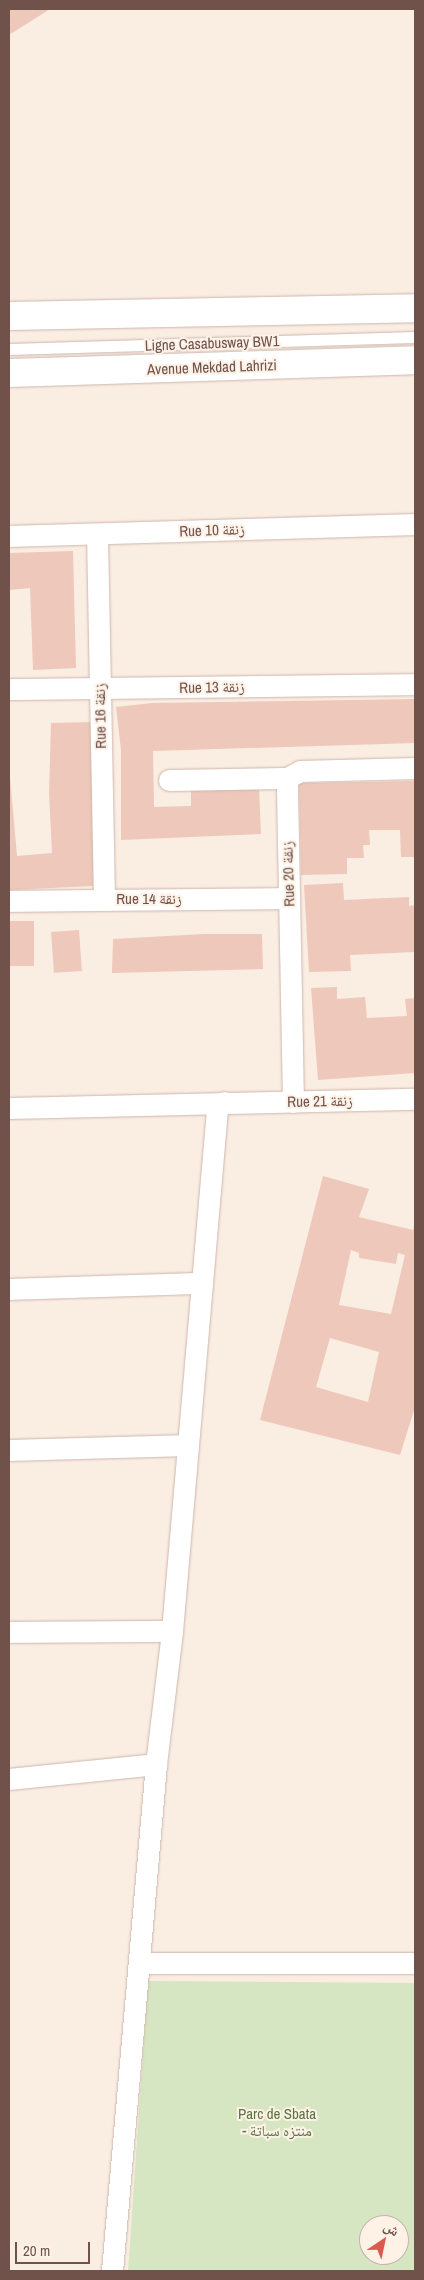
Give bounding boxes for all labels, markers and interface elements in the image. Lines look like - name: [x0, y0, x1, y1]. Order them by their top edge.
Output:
- street label: Ligne Casabusway BW1: [144, 332, 280, 354]
- street label: Avenue Mekdad Lahrizi: [147, 356, 277, 378]
- street label: Rue 10 زنقة: [179, 520, 245, 540]
- street label: Rue 13 زنقة: [179, 677, 245, 697]
- street label: Rue 16 زنقة: [90, 683, 110, 749]
- street label: Rue 20 زنقة: [278, 841, 298, 907]
- street label: Rue 14 زنقة: [116, 890, 182, 908]
- street label: Rue 21 زنقة: [287, 1091, 353, 1111]
- park label: Parc de Sbata - منتزه سباتة: [238, 2104, 316, 2139]
- north arrow: [359, 2215, 409, 2265]
- text: ش: [381, 2217, 403, 2240]
- scale bar: [18, 2232, 92, 2264]
- text: 20 m: [23, 2240, 50, 2261]

